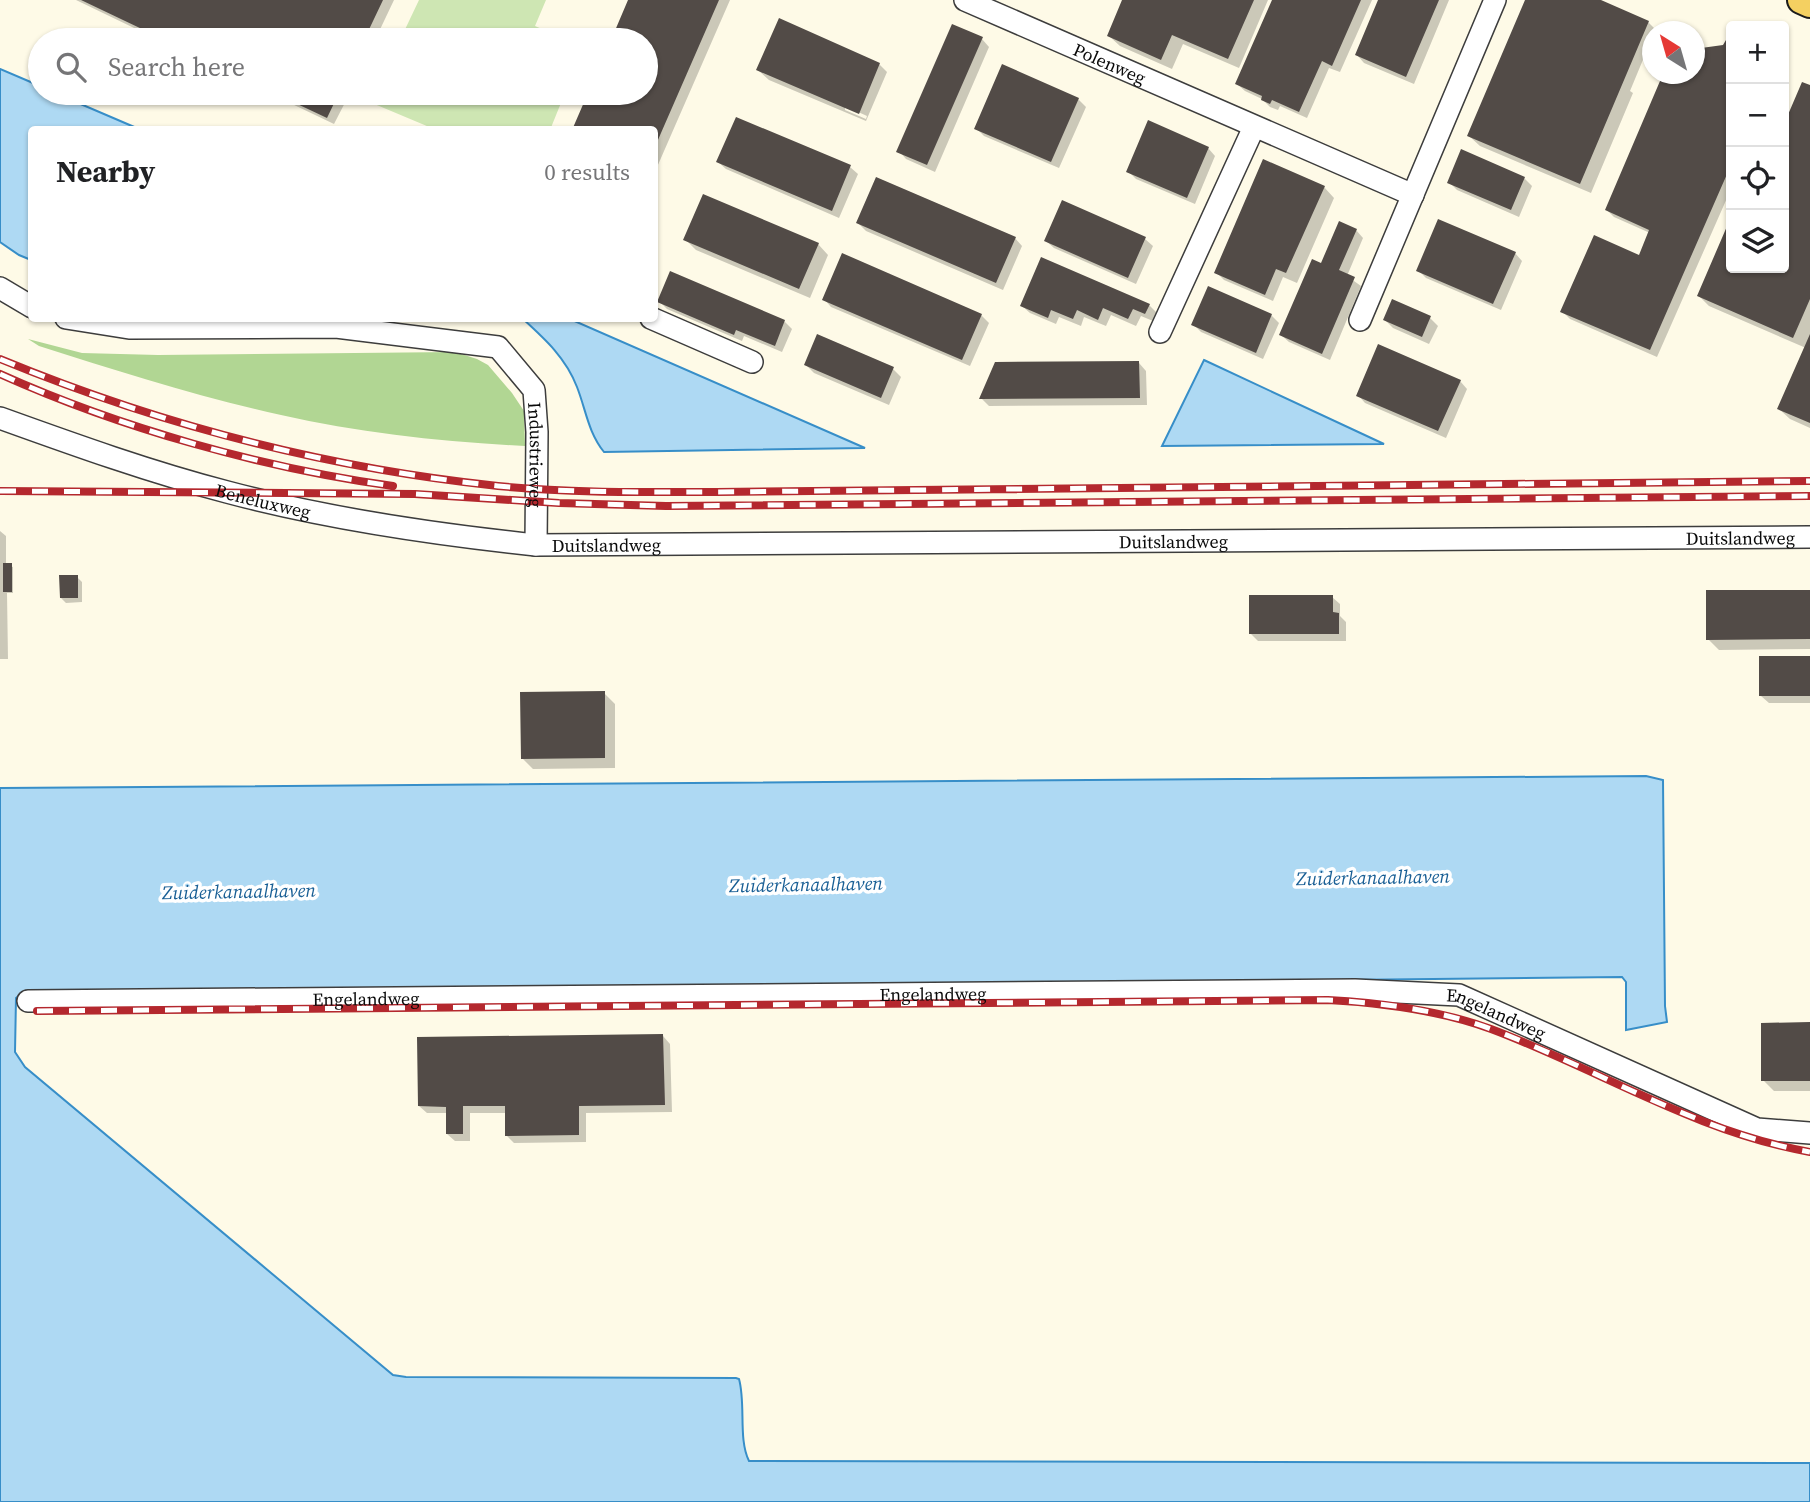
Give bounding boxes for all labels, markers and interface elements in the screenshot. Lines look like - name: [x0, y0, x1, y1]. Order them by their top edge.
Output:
- north arrow: [1642, 21, 1705, 84]
- map controls: [1726, 21, 1789, 273]
- button: +: [1726, 21, 1789, 84]
- search box: [28, 28, 658, 105]
- street label: Polenweg: [1070, 36, 1150, 90]
- icon: search: [52, 48, 90, 86]
- text: Search here: [108, 49, 245, 85]
- button: −: [1726, 84, 1789, 147]
- button: locate: [1726, 147, 1789, 210]
- text: Nearby: [56, 151, 155, 192]
- text: 0 results: [544, 156, 630, 188]
- button: layers: [1726, 210, 1789, 273]
- street label: Industrieweg: [522, 401, 550, 508]
- street label: Beneluxweg: [213, 477, 313, 524]
- street label: Duitslandweg: [1686, 525, 1795, 550]
- street label: Duitslandweg: [1119, 528, 1228, 554]
- street label: Duitslandweg: [552, 532, 661, 557]
- water label: Zuiderkanaalhaven: [1295, 863, 1450, 891]
- water label: Zuiderkanaalhaven: [728, 870, 883, 898]
- water label: Zuiderkanaalhaven: [161, 877, 316, 905]
- street label: Engelandweg: [879, 981, 987, 1006]
- street label: Engelandweg: [1446, 982, 1550, 1045]
- street label: Engelandweg: [312, 985, 420, 1011]

